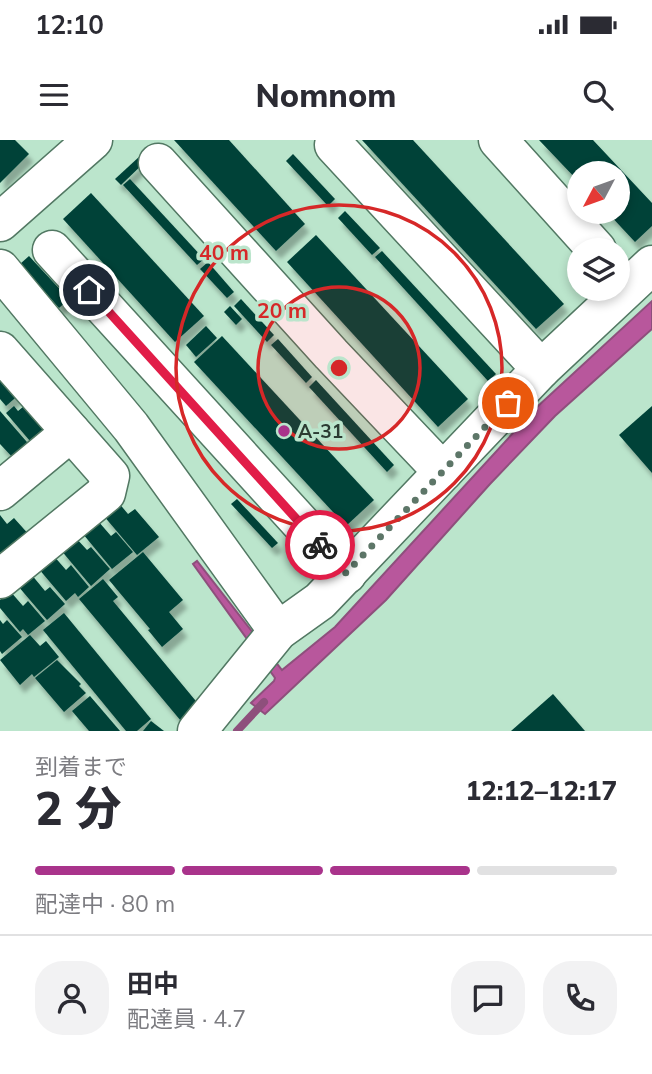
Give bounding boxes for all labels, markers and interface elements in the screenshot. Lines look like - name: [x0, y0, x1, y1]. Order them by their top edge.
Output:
- text: 12:10: [35, 8, 104, 41]
- text: Nomnom: [256, 75, 396, 115]
- icon: menu: [35, 76, 73, 114]
- icon: search: [579, 76, 617, 114]
- north arrow: [567, 161, 630, 224]
- map controls: [567, 161, 630, 301]
- button: layers: [567, 238, 630, 301]
- text: 40 m: [199, 239, 249, 265]
- pin: [59, 260, 119, 320]
- icon: home: [70, 271, 108, 309]
- text: 20 m: [257, 297, 307, 323]
- centre of rings: [327, 356, 351, 380]
- pin: [478, 373, 538, 433]
- icon: bag: [489, 384, 527, 422]
- place label: A-31: [298, 419, 343, 443]
- marker: A-31: [276, 423, 292, 439]
- courier: [285, 510, 355, 580]
- icon: bike: [301, 526, 339, 564]
- text: 到着まで: [35, 752, 127, 781]
- text: 12:12–12:17: [466, 774, 617, 807]
- text: 2 分: [35, 779, 122, 837]
- text: 配達中 · 80 m: [35, 889, 175, 918]
- button: person: [35, 961, 109, 1035]
- button: chat: [451, 961, 525, 1035]
- button: phone: [543, 961, 617, 1035]
- text: 田中: [127, 967, 179, 1000]
- text: 配達員 · 4.7: [127, 1004, 246, 1033]

